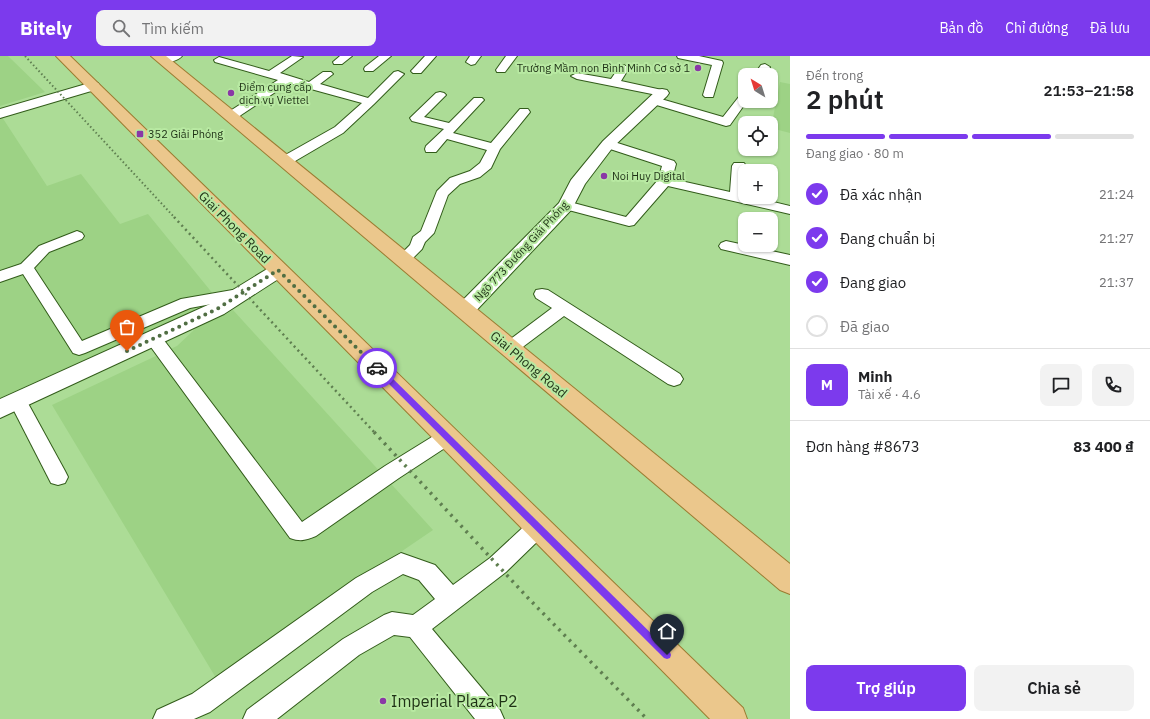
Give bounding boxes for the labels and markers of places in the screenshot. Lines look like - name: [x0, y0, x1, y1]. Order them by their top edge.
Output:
- place label: Trường Mầm non Bình Minh Cơ sở 1: [517, 61, 690, 75]
- marker: Trường Mầm non Bình Minh Cơ sở 1: [693, 63, 703, 73]
- place label: Điểm cung cấp dịch vụ Viettel: [239, 80, 312, 107]
- marker: Điểm cung cấp dịch vụ Viettel: [226, 88, 236, 98]
- place label: 352 Giải Phóng: [148, 127, 223, 141]
- marker: 352 Giải Phóng: [135, 129, 145, 139]
- place label: Noi Huy Digital: [612, 169, 685, 183]
- marker: Noi Huy Digital: [599, 171, 609, 181]
- pin: [110, 310, 144, 351]
- pin: [650, 614, 684, 655]
- place label: Imperial Plaza P2: [391, 691, 518, 711]
- marker: Imperial Plaza P2: [378, 696, 388, 706]

